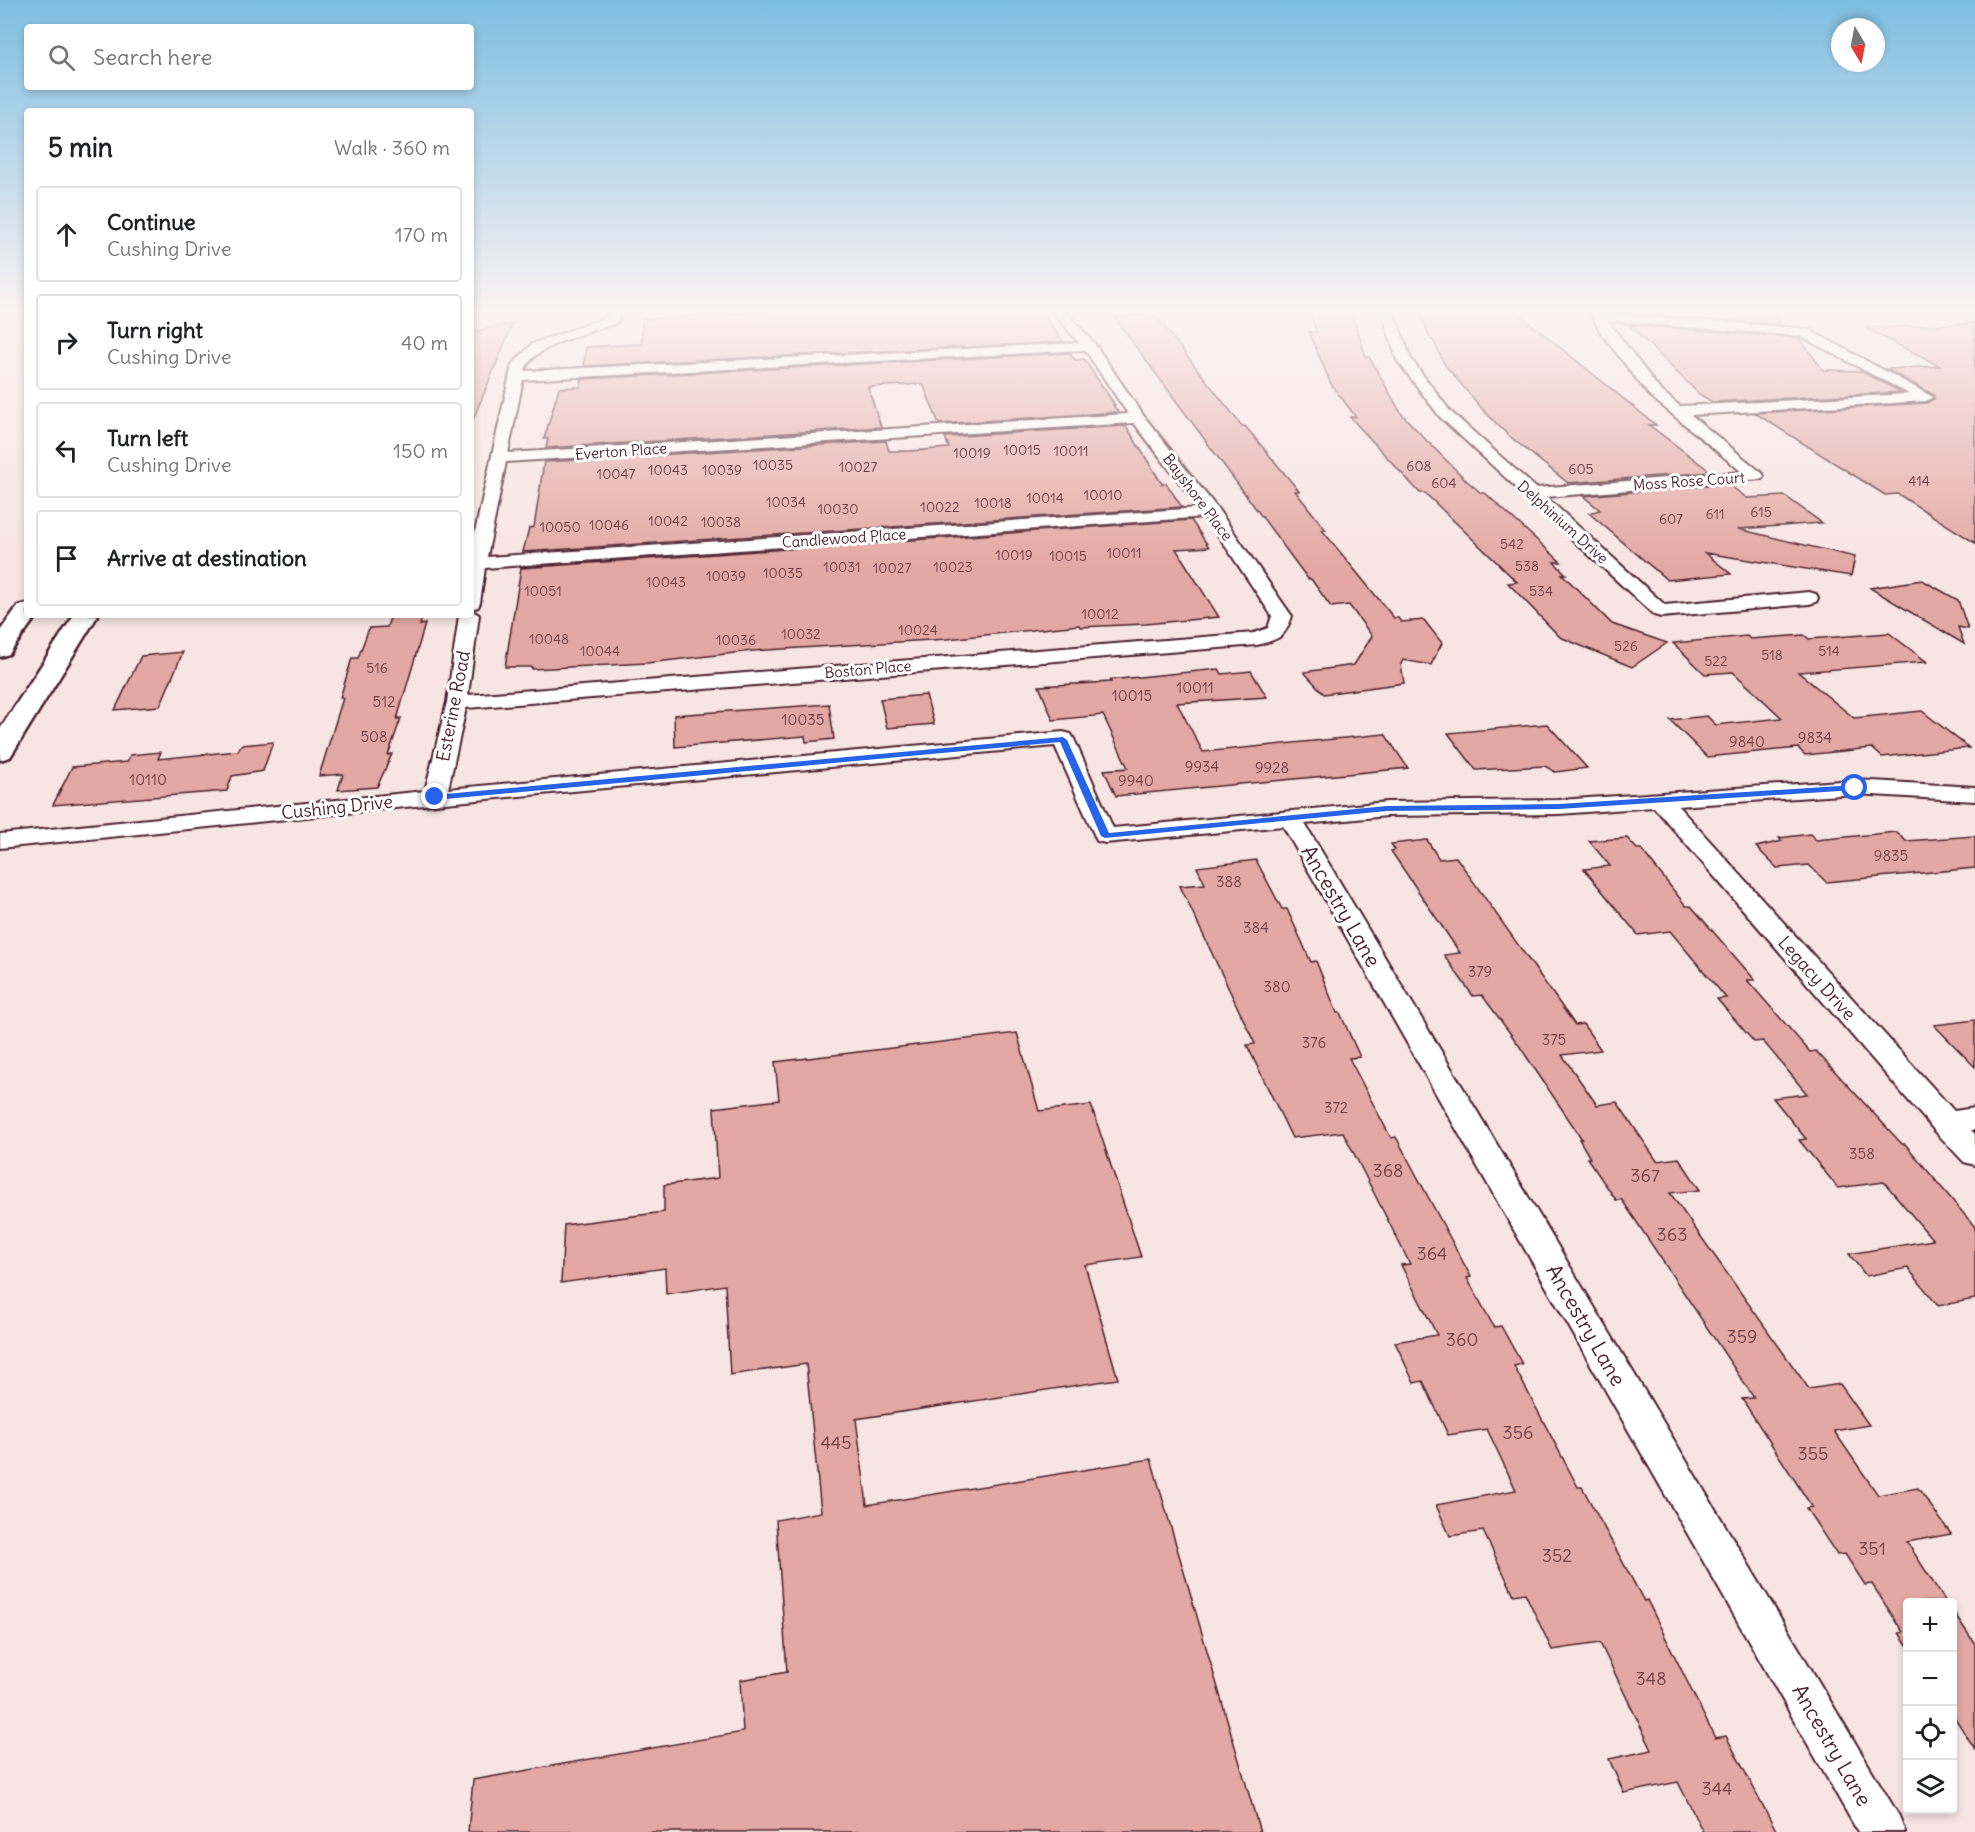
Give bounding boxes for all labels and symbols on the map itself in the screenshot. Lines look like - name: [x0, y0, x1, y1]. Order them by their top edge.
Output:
- north arrow: [1831, 18, 1885, 72]
- street label: Everton Place: [574, 438, 668, 464]
- house number: 10015: [1003, 441, 1041, 459]
- house number: 10011: [1053, 442, 1089, 460]
- house number: 10019: [953, 444, 991, 462]
- street label: Bayshore Place: [1159, 450, 1237, 544]
- house number: 10035: [753, 456, 793, 474]
- house number: 608: [1406, 457, 1432, 475]
- house number: 10027: [839, 458, 877, 476]
- house number: 605: [1568, 460, 1594, 478]
- house number: 10043: [648, 461, 688, 479]
- house number: 10039: [702, 461, 742, 479]
- house number: 10047: [597, 465, 636, 483]
- street label: Moss Rose Court: [1632, 468, 1746, 494]
- house number: 414: [1908, 472, 1930, 490]
- house number: 604: [1431, 474, 1457, 492]
- street label: Delphinium Drive: [1514, 476, 1612, 568]
- house number: 10010: [1084, 486, 1122, 504]
- house number: 10014: [1026, 489, 1064, 507]
- house number: 10034: [766, 493, 806, 511]
- house number: 10018: [974, 494, 1012, 512]
- house number: 10022: [920, 498, 960, 516]
- house number: 10030: [817, 500, 859, 518]
- house number: 615: [1750, 503, 1772, 521]
- house number: 611: [1705, 505, 1725, 523]
- house number: 607: [1659, 510, 1683, 528]
- house number: 10042: [648, 512, 688, 530]
- house number: 10038: [701, 513, 741, 531]
- house number: 10046: [589, 516, 629, 534]
- house number: 10050: [539, 518, 581, 536]
- street label: Candlewood Place: [781, 524, 907, 552]
- house number: 542: [1500, 535, 1524, 553]
- house number: 10011: [1106, 544, 1142, 562]
- house number: 10019: [995, 546, 1033, 564]
- house number: 10015: [1049, 547, 1087, 565]
- house number: 538: [1515, 557, 1539, 575]
- house number: 10031: [823, 558, 861, 576]
- house number: 10023: [933, 558, 973, 576]
- house number: 10027: [873, 559, 911, 577]
- house number: 10035: [763, 564, 803, 582]
- house number: 10039: [706, 567, 746, 585]
- house number: 10043: [646, 573, 686, 591]
- house number: 10051: [524, 582, 562, 600]
- house number: 534: [1529, 582, 1553, 600]
- house number: 10012: [1081, 605, 1119, 623]
- house number: 10024: [898, 621, 938, 639]
- house number: 10032: [781, 625, 821, 643]
- house number: 10048: [529, 630, 569, 648]
- house number: 10036: [716, 631, 756, 649]
- house number: 526: [1614, 637, 1638, 655]
- house number: 10044: [580, 642, 620, 660]
- house number: 514: [1818, 642, 1840, 660]
- house number: 518: [1761, 646, 1783, 664]
- street label: Esterine Road: [431, 648, 475, 763]
- house number: 522: [1704, 652, 1728, 670]
- street label: Boston Place: [824, 656, 912, 682]
- house number: 516: [366, 659, 388, 677]
- house number: 10011: [1176, 678, 1214, 697]
- house number: 10015: [1112, 686, 1152, 705]
- house number: 512: [373, 692, 395, 711]
- house number: 10035: [782, 710, 824, 729]
- house number: 508: [360, 727, 388, 746]
- house number: 9834: [1798, 728, 1833, 747]
- house number: 9840: [1729, 732, 1765, 751]
- house number: 9934: [1185, 757, 1220, 776]
- house number: 9928: [1255, 758, 1289, 777]
- house number: 10110: [129, 770, 167, 789]
- house number: 9940: [1118, 771, 1154, 790]
- route start: [1841, 774, 1867, 800]
- route end: [421, 783, 447, 809]
- street label: Cushing Drive: [280, 790, 394, 824]
- street label: Ancestry Lane: [1295, 840, 1387, 972]
- house number: 9835: [1874, 846, 1908, 865]
- house number: 388: [1216, 872, 1242, 891]
- house number: 384: [1243, 918, 1269, 937]
- street label: Legacy Drive: [1773, 931, 1861, 1025]
- house number: 379: [1468, 962, 1492, 981]
- house number: 380: [1263, 977, 1291, 996]
- house number: 375: [1542, 1030, 1566, 1049]
- house number: 376: [1302, 1033, 1326, 1052]
- house number: 372: [1324, 1098, 1348, 1117]
- house number: 358: [1849, 1144, 1875, 1163]
- house number: 368: [1373, 1159, 1403, 1182]
- house number: 367: [1630, 1164, 1660, 1187]
- house number: 363: [1657, 1223, 1687, 1246]
- house number: 364: [1416, 1242, 1448, 1265]
- street label: Ancestry Lane: [1540, 1259, 1632, 1391]
- house number: 359: [1727, 1325, 1757, 1348]
- house number: 360: [1446, 1328, 1478, 1351]
- house number: 356: [1503, 1421, 1533, 1444]
- house number: 445: [820, 1431, 852, 1454]
- house number: 355: [1798, 1442, 1828, 1465]
- house number: 351: [1858, 1537, 1886, 1560]
- house number: 352: [1542, 1544, 1572, 1567]
- house number: 348: [1636, 1667, 1667, 1690]
- street label: Ancestry Lane: [1786, 1679, 1878, 1811]
- house number: 344: [1701, 1777, 1733, 1800]

